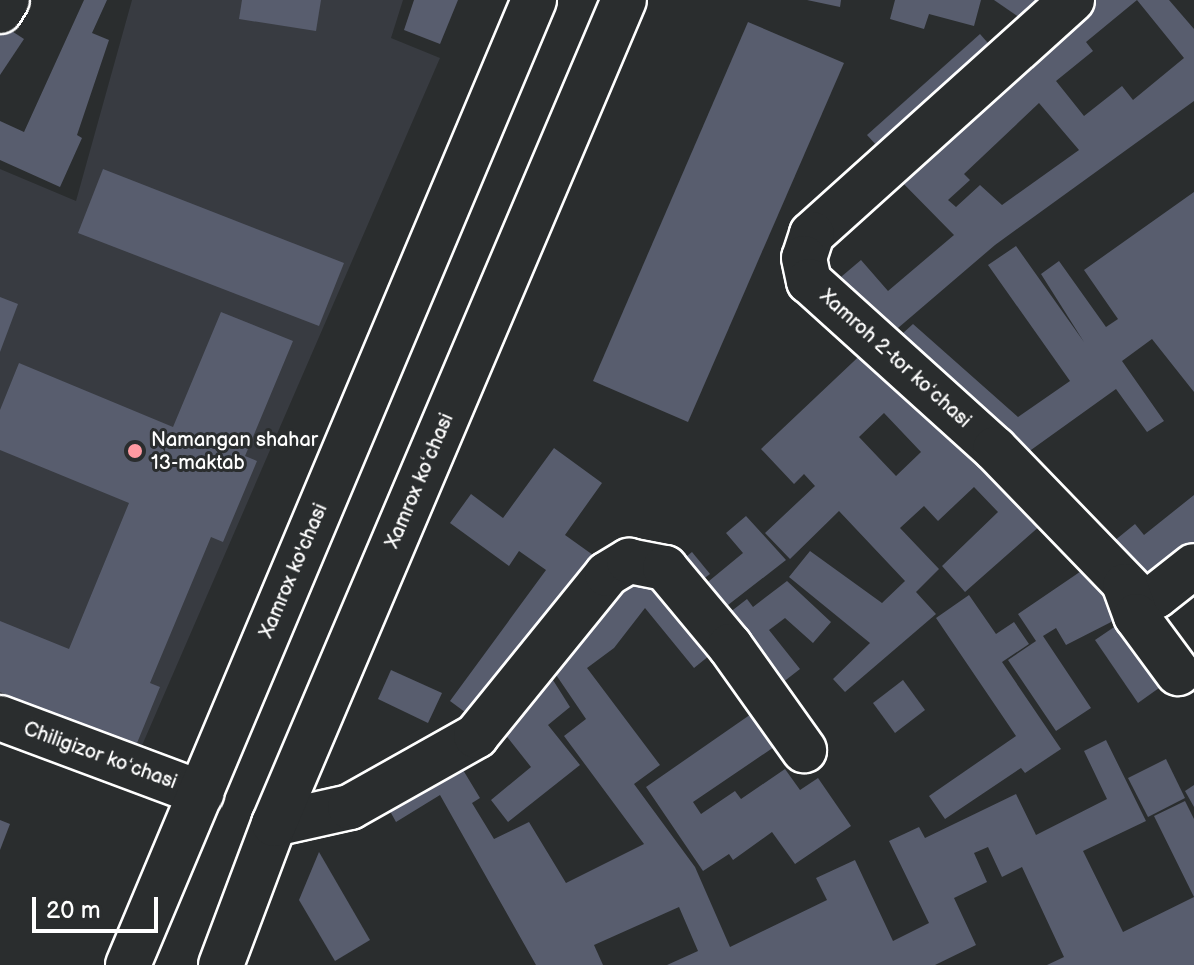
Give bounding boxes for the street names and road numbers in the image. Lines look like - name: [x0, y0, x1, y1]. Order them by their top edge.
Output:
- street label: Xamroh 2-tor koʻchasi: [814, 285, 976, 433]
- street label: Xamrox koʻchasi: [381, 410, 459, 552]
- street label: Xamrox ko'chasi: [255, 500, 333, 642]
- street label: Chiligizor koʻchasi: [20, 717, 180, 795]

